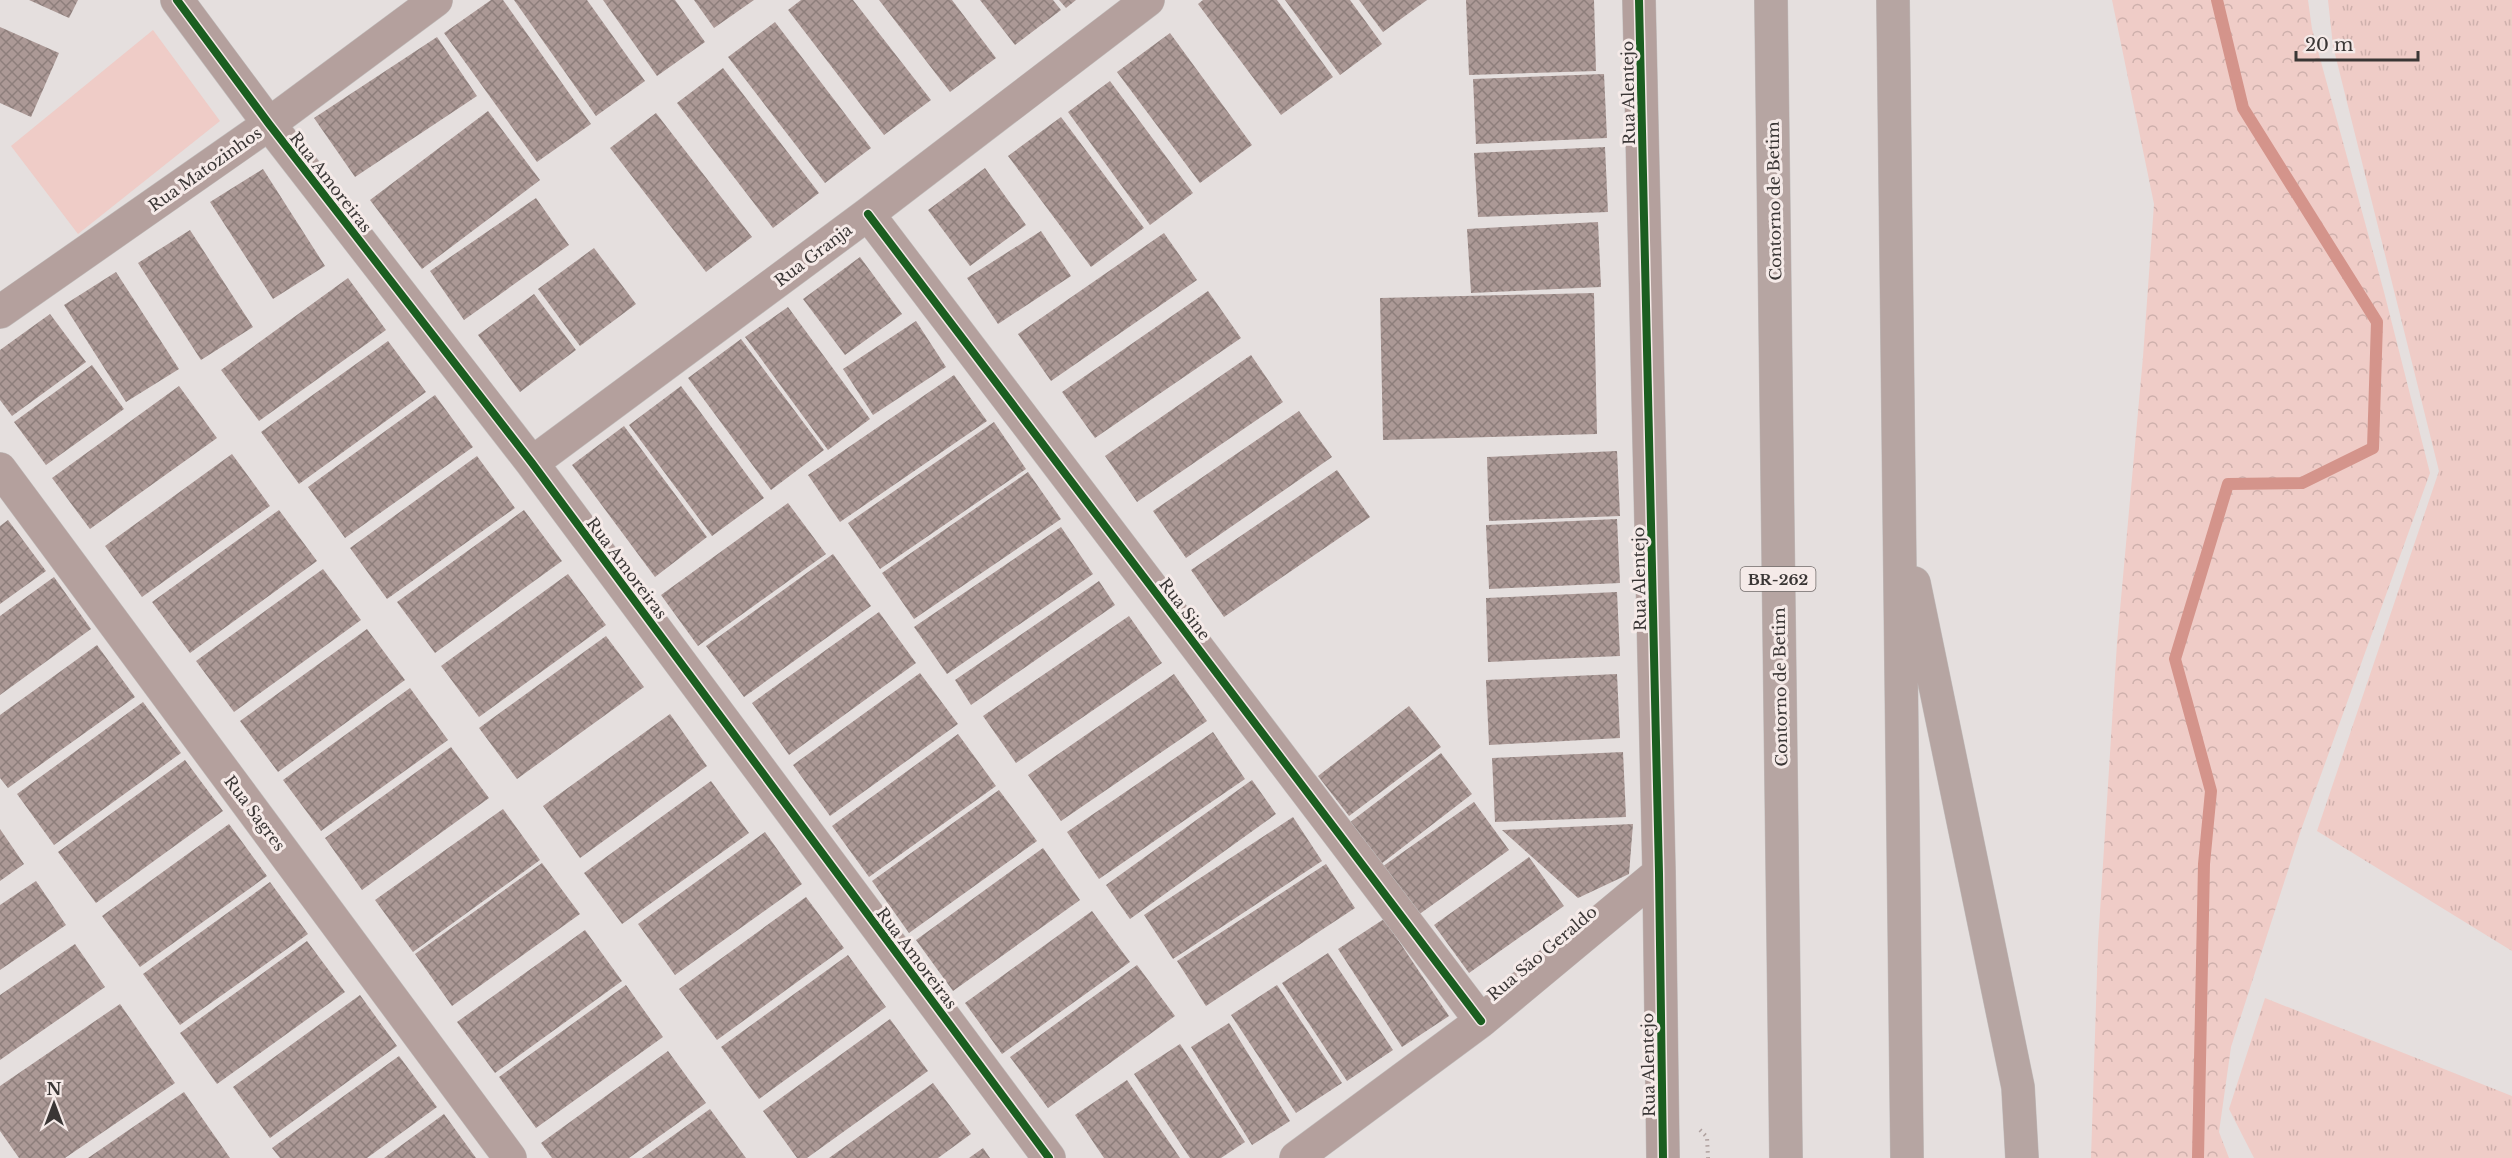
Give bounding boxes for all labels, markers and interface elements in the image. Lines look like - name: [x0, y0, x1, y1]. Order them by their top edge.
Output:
- scale bar: [2296, 24, 2418, 62]
- text: 20 m: [2305, 34, 2353, 56]
- street label: Rua Alentejo: [1617, 41, 1639, 145]
- street label: Contorno de Betim: [1763, 121, 1785, 281]
- street label: Rua Matozinhos: [145, 123, 265, 215]
- street label: Rua Amoreiras: [286, 128, 376, 236]
- street label: Rua Granja: [770, 219, 856, 291]
- street label: Rua Amoreiras: [582, 513, 672, 623]
- street label: Rua Alentejo: [1628, 527, 1650, 631]
- road number: BR-262: [1740, 567, 1816, 591]
- street label: Rua Sine: [1155, 574, 1215, 644]
- street label: Contorno de Betim: [1769, 607, 1791, 767]
- street label: Rua Sagres: [220, 771, 290, 855]
- street label: Rua São Geraldo: [1483, 901, 1601, 1005]
- street label: Rua Amoreiras: [872, 903, 962, 1013]
- street label: Rua Alentejo: [1637, 1013, 1659, 1117]
- north arrow: [24, 1074, 84, 1134]
- text: N: [46, 1079, 62, 1099]

